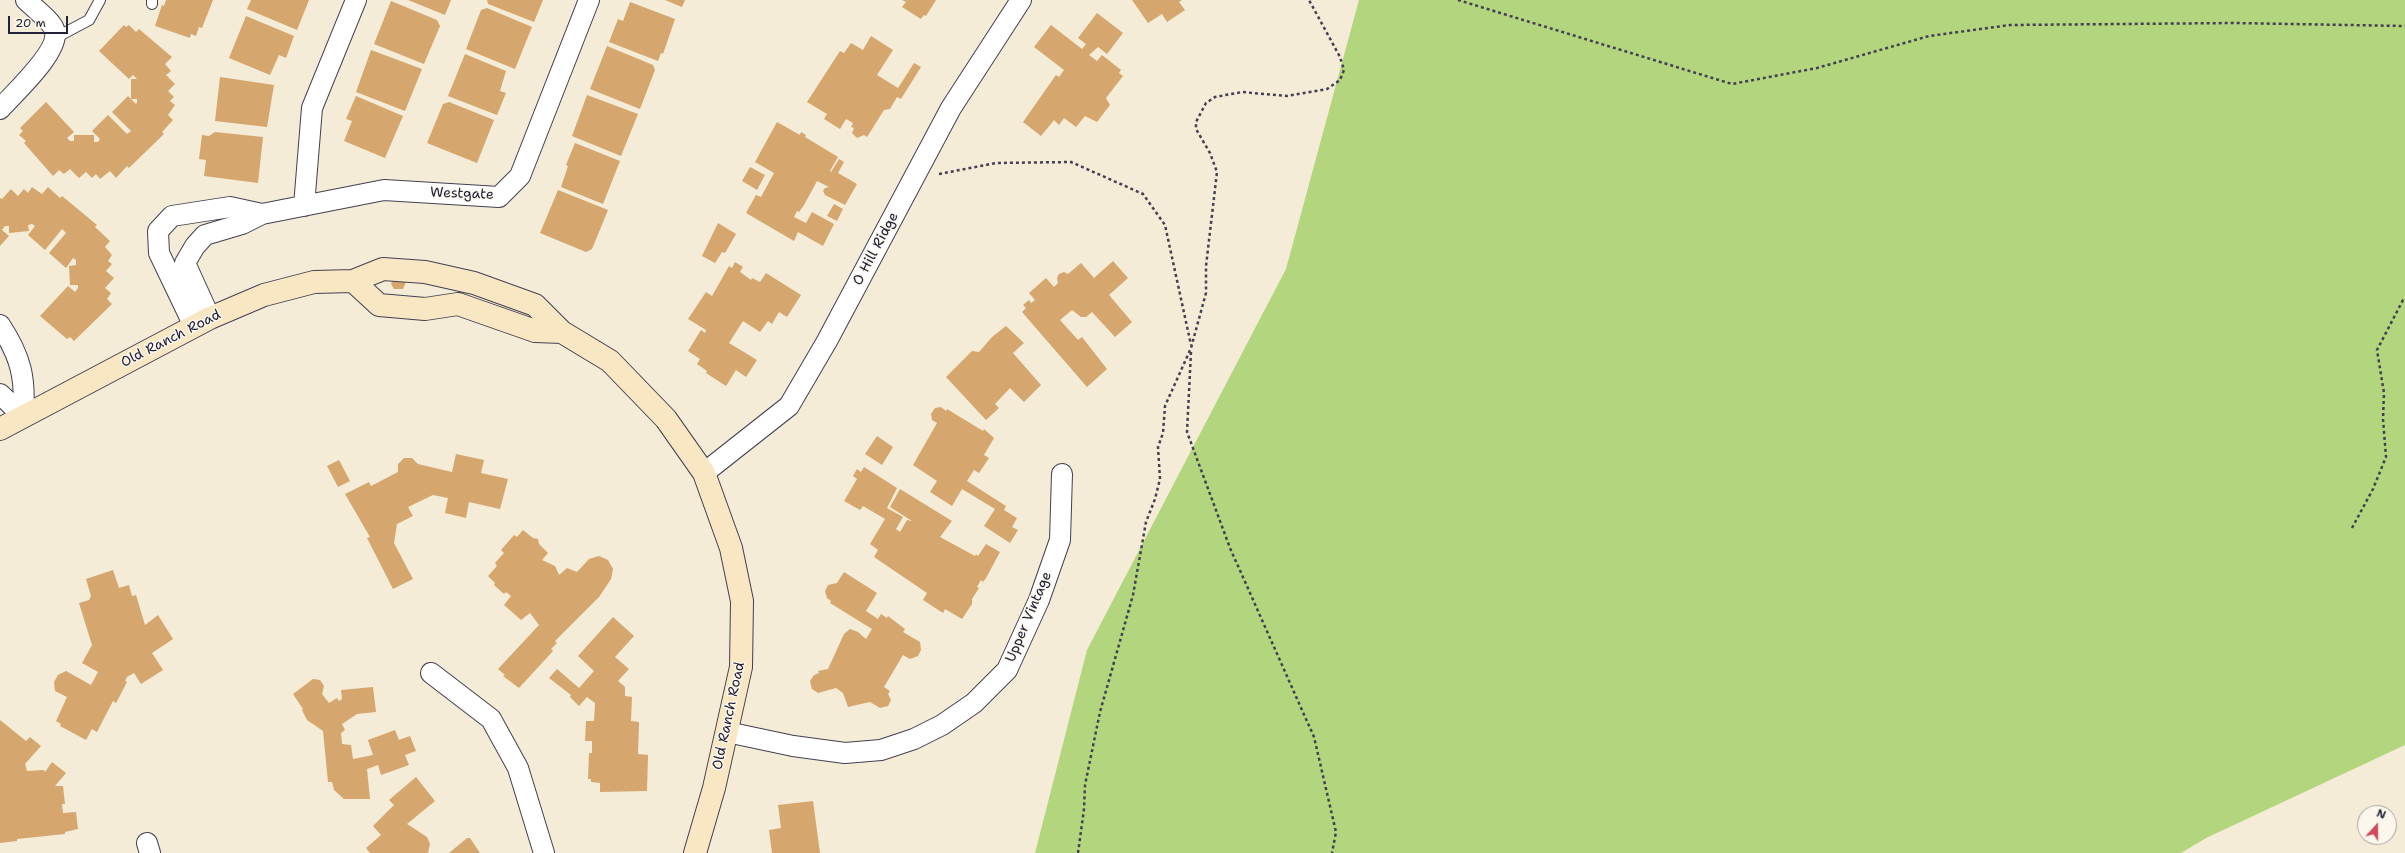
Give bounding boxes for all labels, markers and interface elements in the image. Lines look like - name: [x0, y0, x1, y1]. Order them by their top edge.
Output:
- scale bar: [10, 8, 70, 34]
- text: 20 m: [15, 15, 46, 31]
- street label: Westgate: [430, 184, 494, 204]
- street label: O Hill Ridge: [850, 210, 902, 288]
- street label: Old Ranch Road: [118, 307, 224, 371]
- street label: Upper Vintage: [1002, 569, 1056, 665]
- street label: Old Ranch Road: [709, 660, 749, 772]
- north arrow: [2357, 805, 2397, 845]
- text: N: [2374, 806, 2388, 823]

